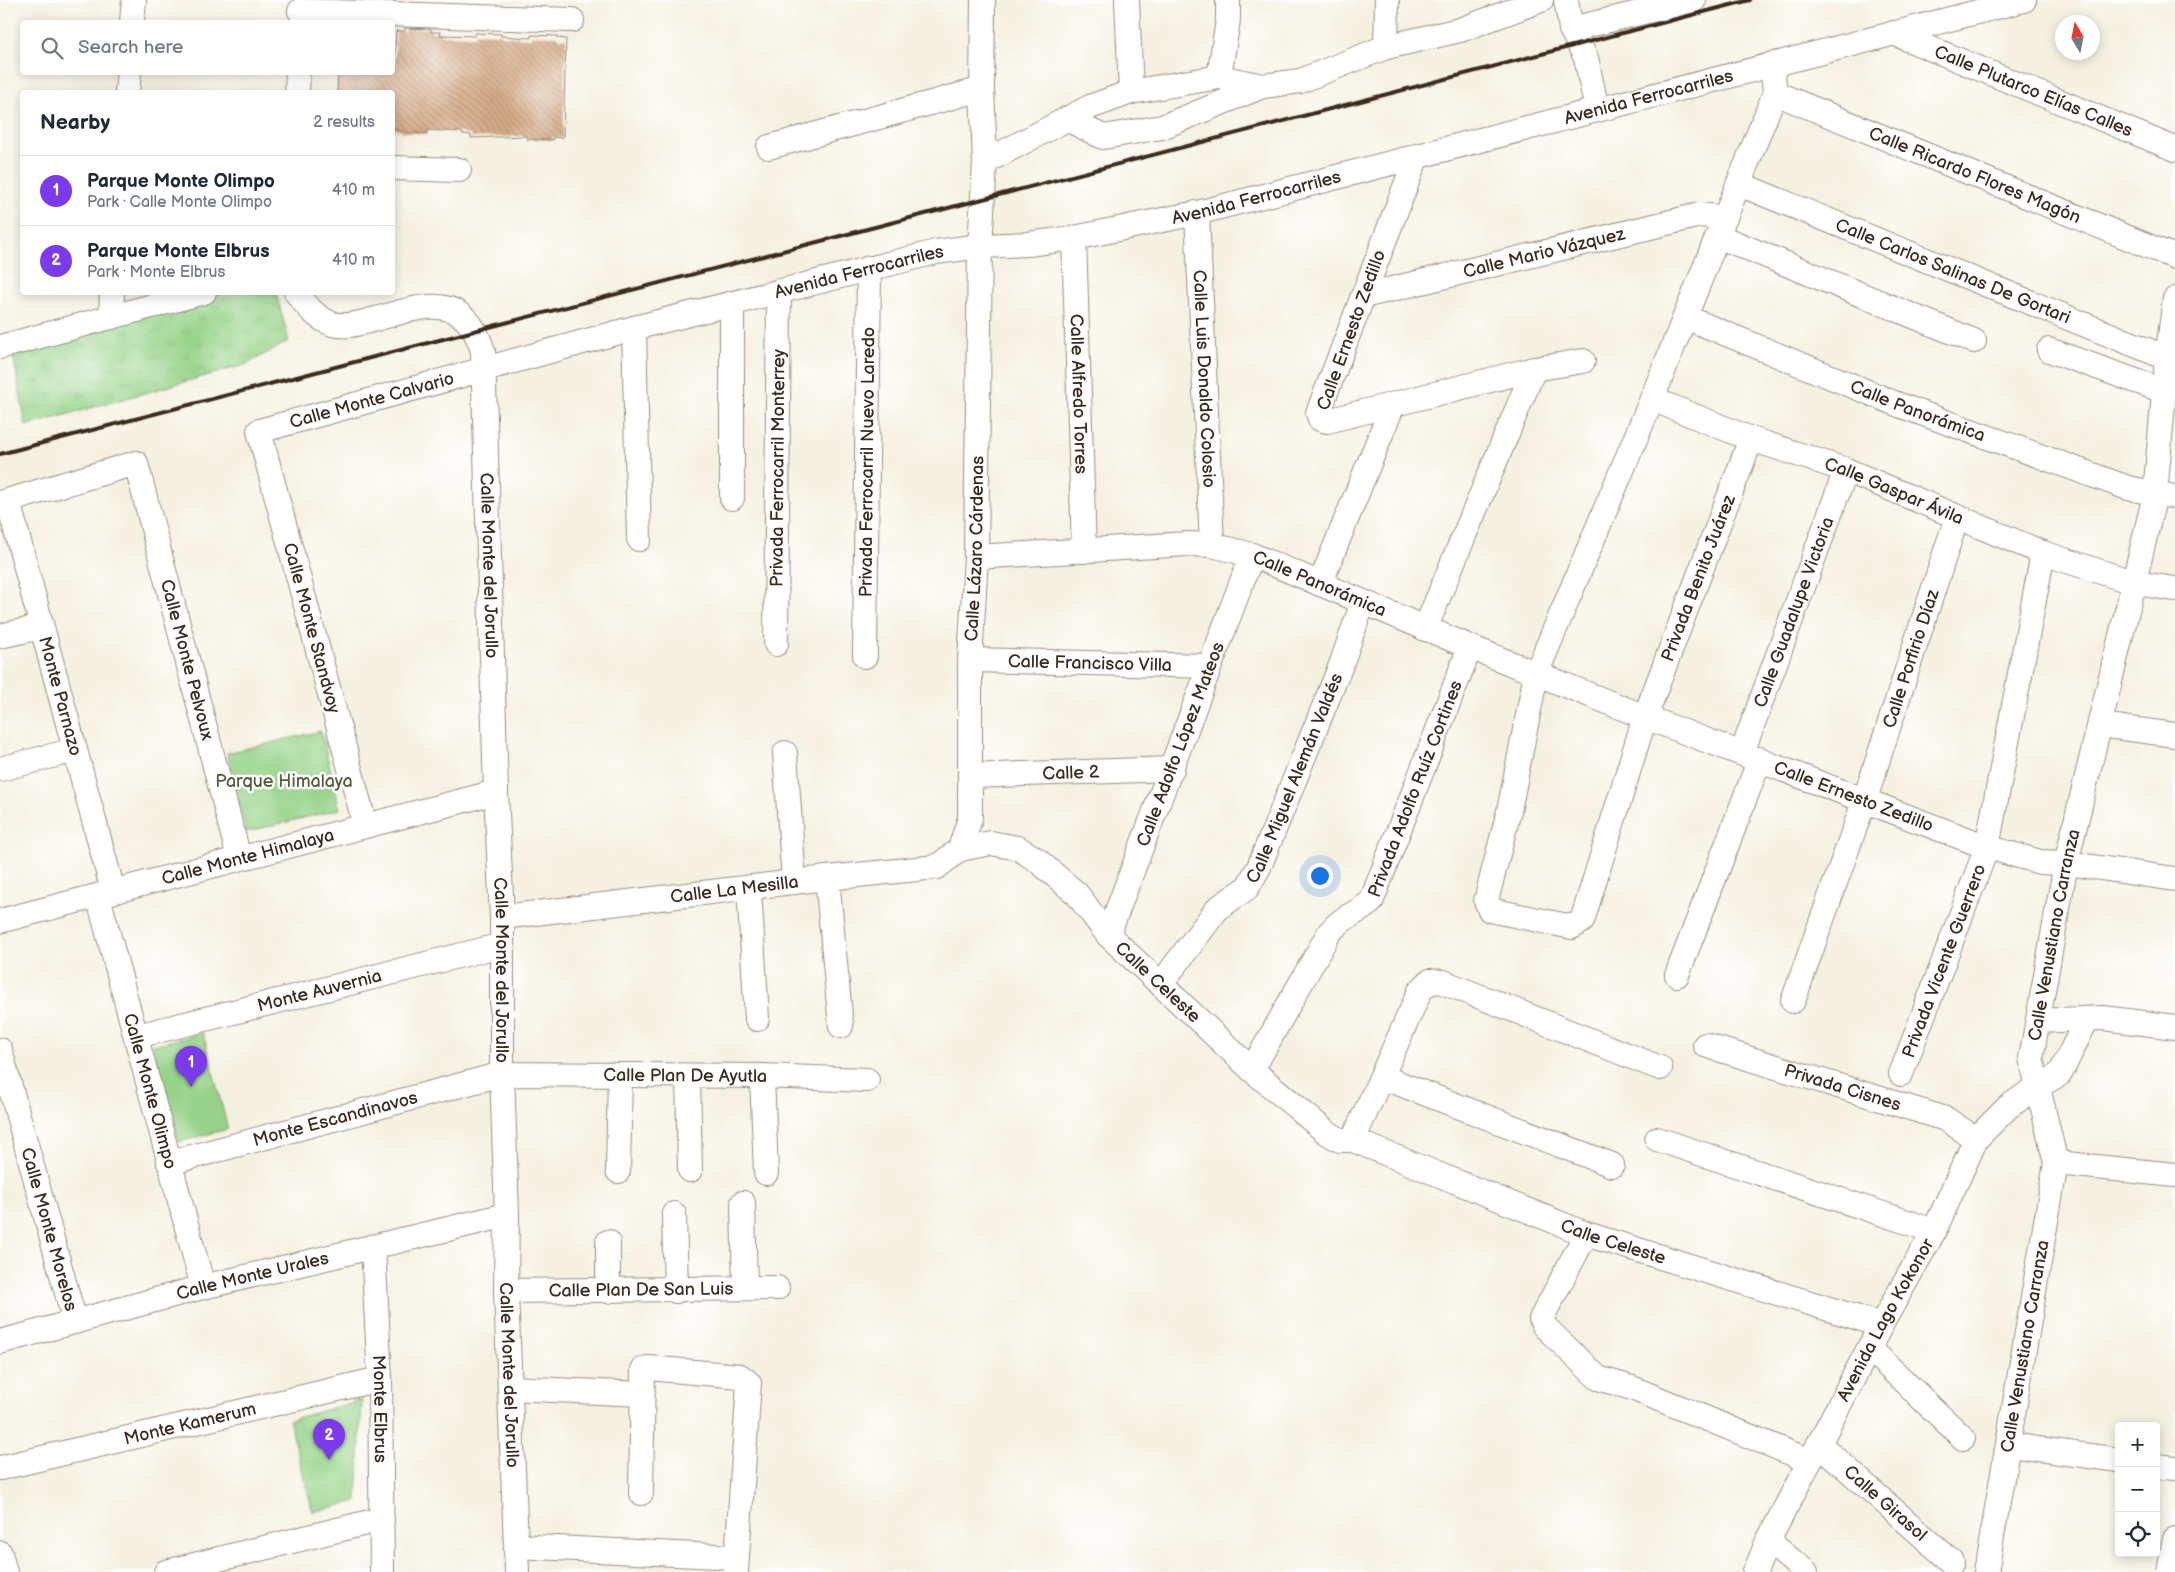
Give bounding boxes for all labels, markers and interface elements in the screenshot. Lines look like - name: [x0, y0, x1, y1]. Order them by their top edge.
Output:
- north arrow: [2055, 15, 2100, 60]
- search box: [20, 20, 395, 75]
- icon: search: [38, 34, 66, 62]
- text: Search here: [78, 36, 183, 59]
- street label: Calle Plutarco Elías Calles: [1931, 41, 2136, 141]
- street label: Avenida Ferrocarriles: [1562, 65, 1736, 129]
- text: Nearby: [40, 110, 110, 135]
- text: 2 results: [313, 113, 375, 132]
- street label: Calle Ricardo Flores Magón: [1866, 123, 2084, 228]
- street label: Avenida Ferrocarriles: [1170, 166, 1343, 229]
- text: Parque Monte Olimpo: [87, 170, 275, 193]
- text: 1: [53, 181, 59, 200]
- text: 410 m: [332, 181, 375, 200]
- text: Park · Calle Monte Olimpo: [87, 193, 272, 212]
- street label: Calle Carlos Salinas De Gortari: [1832, 214, 2073, 329]
- street label: Calle Mario Vázquez: [1461, 223, 1627, 283]
- text: Parque Monte Elbrus: [87, 240, 270, 263]
- street label: Avenida Ferrocarriles: [772, 241, 945, 303]
- street label: Calle Ernesto Zedillo: [1313, 247, 1390, 413]
- text: 2: [51, 251, 61, 270]
- text: 410 m: [332, 251, 375, 270]
- text: Park · Monte Elbrus: [87, 263, 225, 282]
- street label: Calle Luis Donaldo Colosio: [1189, 269, 1219, 488]
- street label: Calle Alfredo Torres: [1065, 314, 1092, 474]
- street label: Privada Ferrocarril Nuevo Laredo: [856, 327, 879, 597]
- street label: Privada Ferrocarril Monterrey: [766, 348, 790, 587]
- street label: Calle Monte Calvario: [287, 368, 457, 433]
- street label: Calle Panorámica: [1847, 376, 1988, 446]
- street label: Calle Gaspar Ávila: [1822, 454, 1967, 529]
- street label: Calle Lázaro Cárdenas: [961, 456, 988, 642]
- street label: Calle Monte del Jorullo: [476, 472, 502, 659]
- street label: Privada Benito Juárez: [1657, 491, 1740, 665]
- street label: Calle Guadalupe Victoria: [1750, 514, 1839, 710]
- street label: Calle Monte Standvoy: [279, 541, 345, 716]
- street label: Calle Panorámica: [1249, 547, 1389, 621]
- street label: Calle Monte Pelvoux: [156, 577, 218, 743]
- street label: Calle Porfirio Díaz: [1879, 587, 1944, 731]
- street label: Monte Parnazo: [34, 634, 86, 758]
- street label: Calle Adolfo López Mateos: [1132, 639, 1229, 850]
- street label: Calle Francisco Villa: [1008, 651, 1172, 676]
- street label: Calle Miguel Alemán Valdés: [1242, 670, 1348, 887]
- street label: Privada Adolfo Ruíz Cortines: [1364, 678, 1467, 900]
- street label: Calle Ernesto Zedillo: [1771, 757, 1936, 837]
- street label: Calle 2: [1042, 762, 1100, 784]
- park label: Parque Himalaya: [215, 771, 353, 792]
- street label: Calle Monte Himalaya: [159, 825, 336, 890]
- street label: Calle Venustiano Carranza: [2024, 827, 2085, 1043]
- street label: Privada Vicente Guerrero: [1898, 861, 1991, 1061]
- your location: [1307, 863, 1333, 889]
- street label: Calle La Mesilla: [669, 872, 800, 908]
- street label: Calle Monte del Jorullo: [489, 877, 512, 1063]
- street label: Calle Celeste: [1111, 937, 1205, 1027]
- street label: Monte Auvernia: [255, 965, 384, 1017]
- street label: Calle Monte Olimpo: [119, 1011, 181, 1171]
- pin: 1: [175, 1046, 207, 1087]
- street label: Privada Cisnes: [1781, 1060, 1904, 1116]
- street label: Calle Plan De Ayutla: [603, 1065, 768, 1087]
- street label: Monte Escandinavos: [251, 1087, 420, 1151]
- street label: Calle Monte Morelos: [16, 1145, 82, 1314]
- street label: Calle Celeste: [1557, 1215, 1668, 1269]
- street label: Avenida Lago Kokonor: [1833, 1234, 1939, 1405]
- street label: Calle Venustiano Carranza: [1997, 1239, 2054, 1454]
- street label: Calle Monte Urales: [174, 1248, 331, 1305]
- street label: Calle Plan De San Luis: [549, 1278, 734, 1302]
- street label: Calle Monte del Jorullo: [495, 1282, 523, 1468]
- street label: Monte Elbrus: [368, 1354, 391, 1463]
- street label: Monte Kamerum: [122, 1398, 258, 1450]
- pin: 2: [313, 1419, 345, 1460]
- map controls: [2115, 1422, 2160, 1557]
- button: +: [2115, 1422, 2160, 1467]
- street label: Calle Girasol: [1839, 1461, 1931, 1546]
- button: −: [2115, 1467, 2160, 1512]
- button: locate: [2115, 1512, 2160, 1557]

